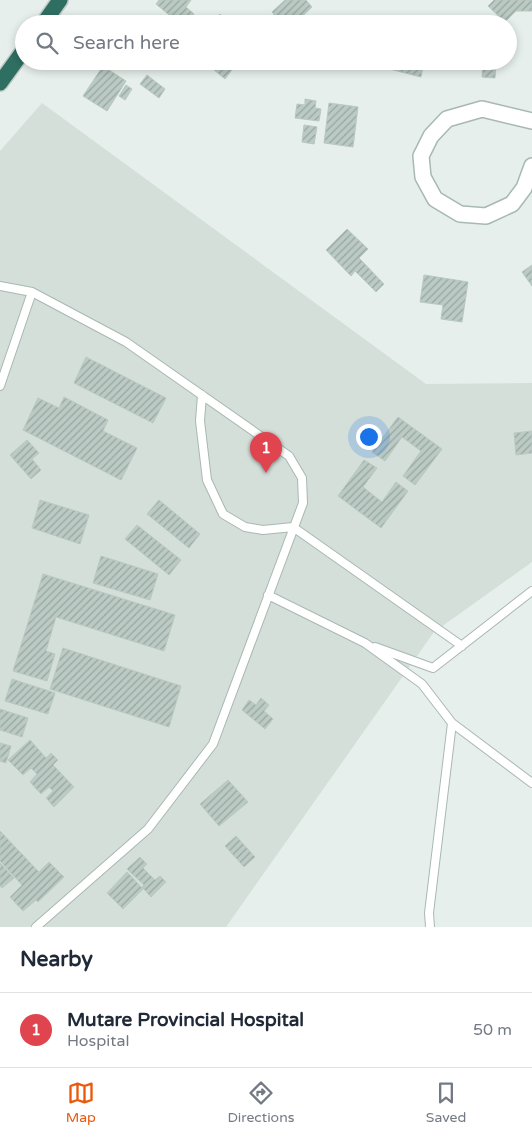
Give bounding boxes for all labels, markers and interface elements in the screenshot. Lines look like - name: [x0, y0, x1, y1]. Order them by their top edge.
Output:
- search box: [15, 15, 517, 70]
- icon: search: [33, 29, 61, 57]
- text: Search here: [73, 32, 180, 54]
- your location: [356, 424, 382, 450]
- pin: 1: [250, 432, 282, 473]
- text: Nearby: [20, 947, 93, 972]
- text: Mutare Provincial Hospital: [67, 1009, 304, 1031]
- text: 1: [31, 1020, 41, 1040]
- text: 50 m: [473, 1020, 512, 1040]
- text: Hospital: [67, 1031, 129, 1051]
- tab: Map: [66, 1079, 96, 1126]
- tab: Directions: [227, 1079, 294, 1126]
- tab: Saved: [426, 1079, 466, 1126]

